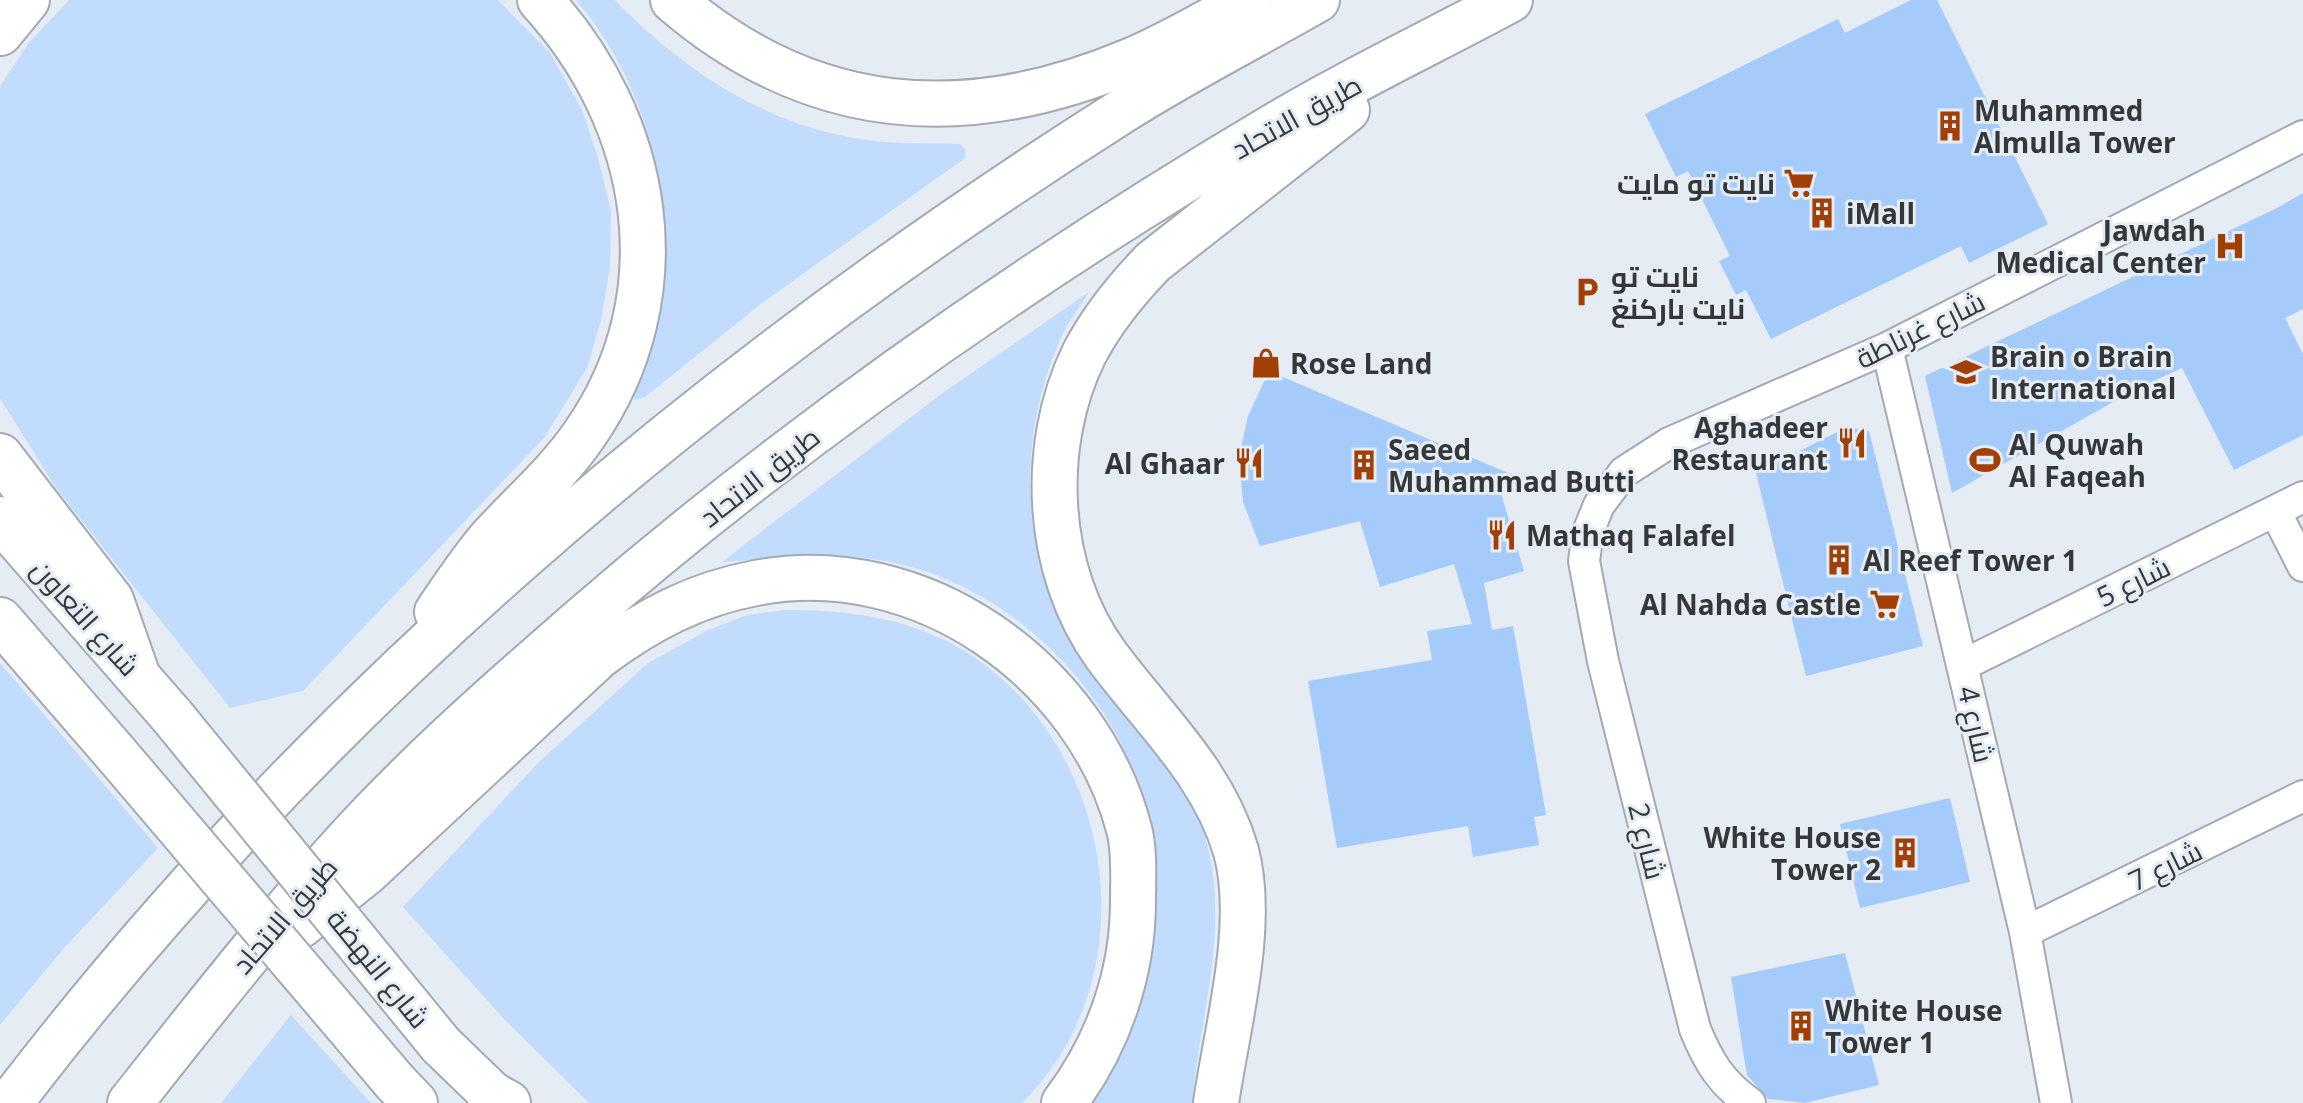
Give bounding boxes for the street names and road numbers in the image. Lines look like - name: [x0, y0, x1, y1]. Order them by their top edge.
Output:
- street label: طريق الاتحاد: [1224, 65, 1368, 167]
- street label: شارع غرناطة: [1849, 281, 1991, 377]
- street label: طريق الاتحاد: [691, 417, 827, 535]
- street label: شارع 5: [2090, 547, 2177, 616]
- street label: شارع التعاون: [23, 550, 149, 684]
- street label: شارع 4: [1949, 682, 2004, 766]
- street label: شارع 2: [1619, 799, 1676, 883]
- street label: شارع 7: [2122, 831, 2209, 900]
- street label: طريق الاتحاد: [223, 849, 345, 981]
- street label: شارع النهضة: [318, 900, 439, 1036]

